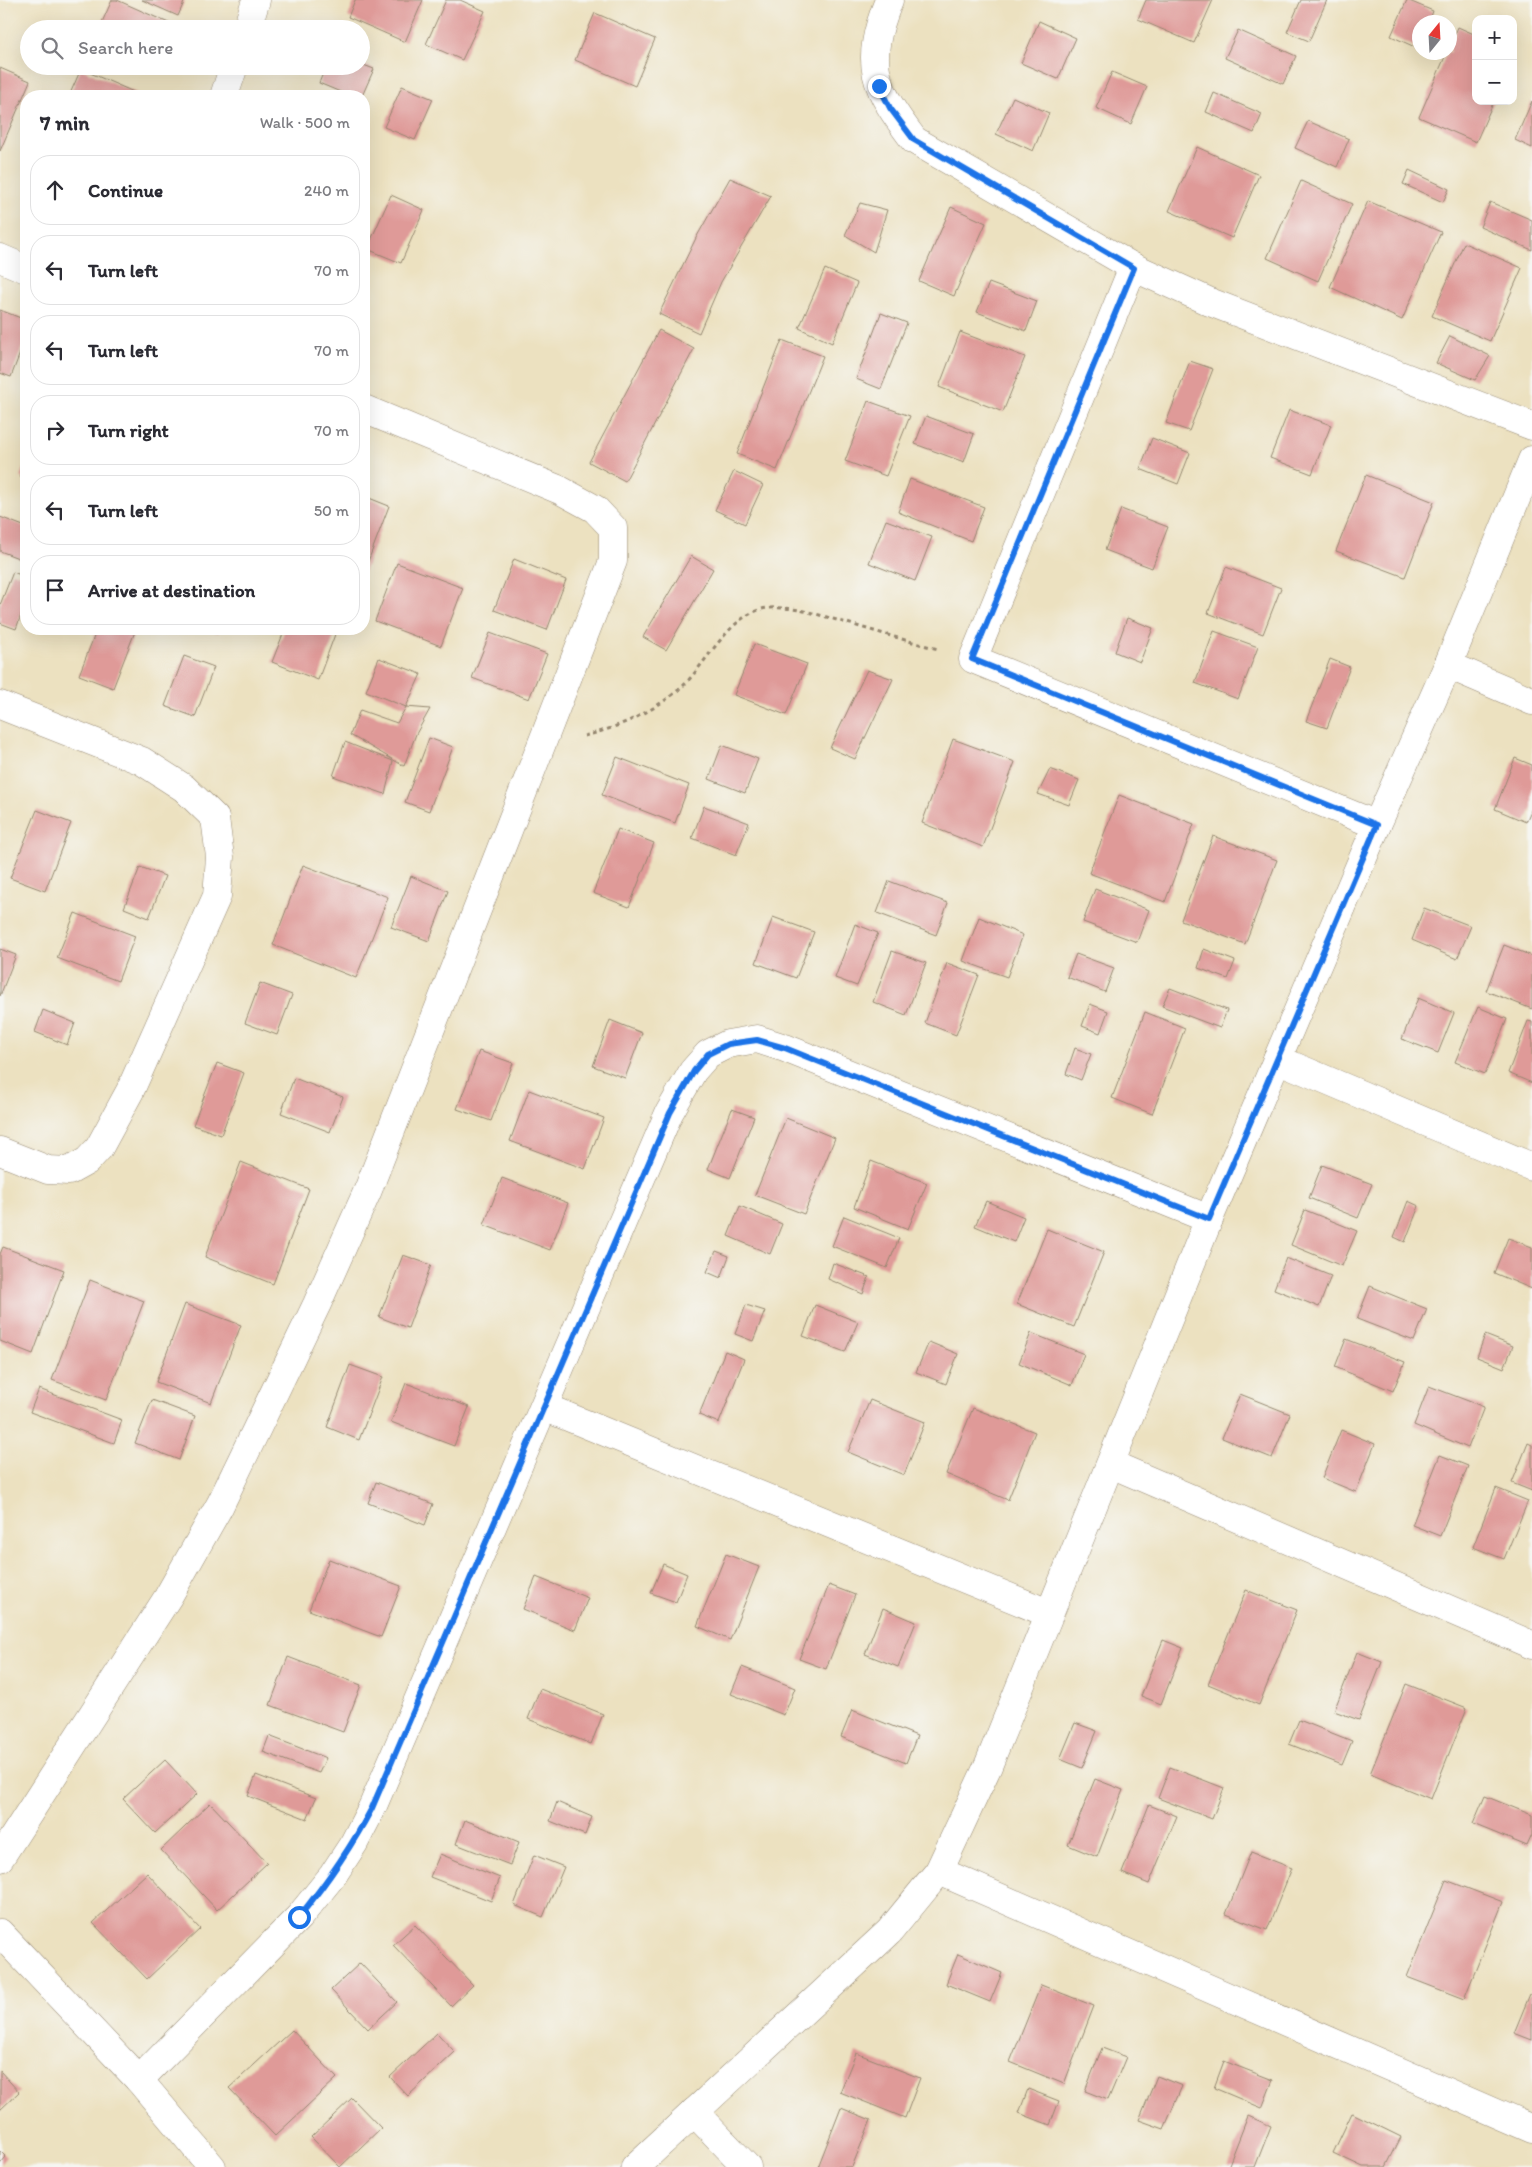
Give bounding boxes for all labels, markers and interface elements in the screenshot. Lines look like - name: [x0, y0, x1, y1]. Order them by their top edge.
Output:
- north arrow: [1412, 15, 1457, 60]
- map controls: [1472, 15, 1517, 105]
- button: +: [1472, 15, 1517, 60]
- search box: [20, 20, 370, 75]
- icon: search: [38, 34, 66, 62]
- text: Search here: [78, 36, 173, 59]
- button: −: [1472, 60, 1517, 105]
- route end: [868, 75, 891, 98]
- text: 7 min: [40, 110, 89, 135]
- text: Walk · 500 m: [260, 113, 350, 132]
- icon: ahead: [41, 176, 69, 204]
- text: Continue: [88, 179, 163, 202]
- text: 240 m: [304, 181, 349, 200]
- icon: left: [41, 256, 69, 284]
- text: Turn left: [88, 259, 158, 282]
- text: 70 m: [314, 261, 349, 280]
- icon: left: [41, 336, 69, 364]
- text: Turn left: [88, 339, 158, 362]
- text: 70 m: [314, 341, 349, 360]
- icon: right: [41, 416, 69, 444]
- text: Turn right: [88, 419, 169, 442]
- text: 70 m: [314, 421, 349, 440]
- icon: left: [41, 496, 69, 524]
- text: Turn left: [88, 499, 158, 522]
- text: 50 m: [314, 501, 349, 520]
- icon: arrive: [41, 576, 69, 604]
- text: Arrive at destination: [88, 579, 255, 602]
- route start: [288, 1906, 311, 1929]

